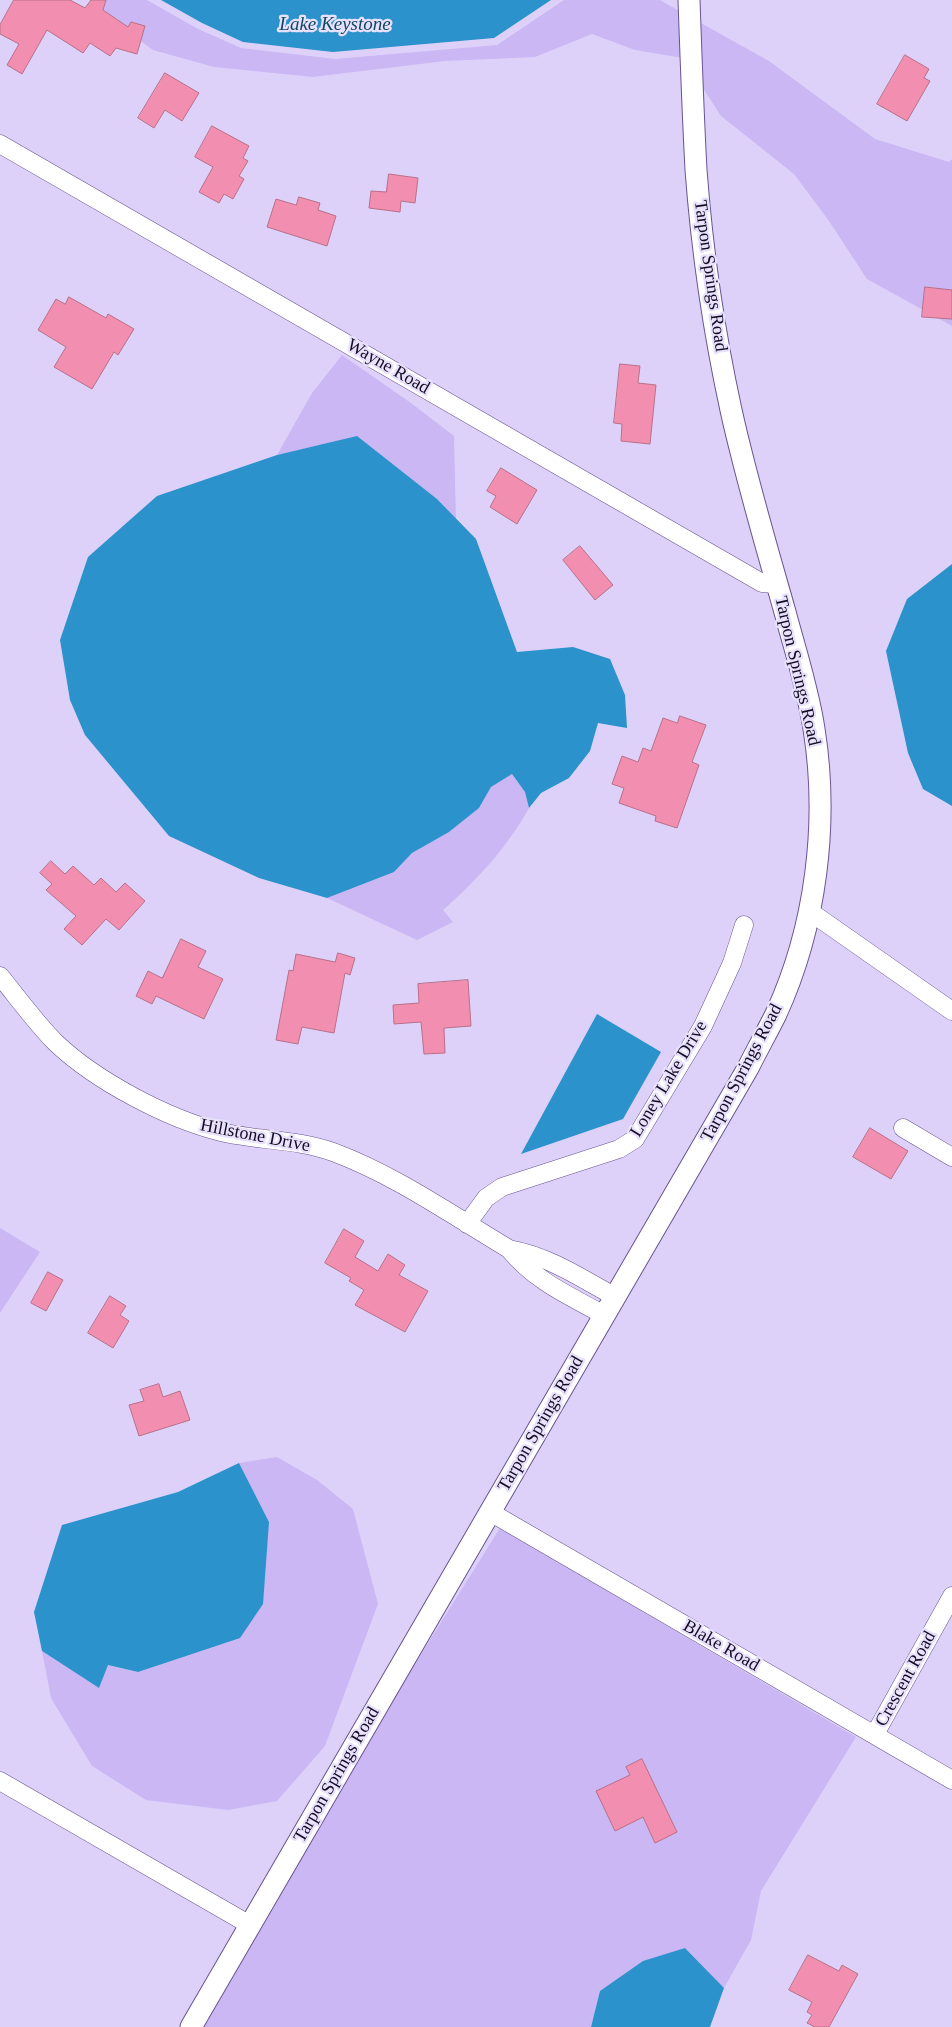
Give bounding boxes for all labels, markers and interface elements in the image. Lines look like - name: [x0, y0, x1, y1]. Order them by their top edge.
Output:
- water label: Lake Keystone: [279, 14, 391, 36]
- street label: Tarpon Springs Road: [689, 199, 731, 353]
- street label: Wayne Road: [343, 335, 433, 399]
- street label: Tarpon Springs Road: [769, 594, 825, 748]
- street label: Tarpon Springs Road: [697, 1001, 787, 1145]
- street label: Loney Lake Drive: [626, 1017, 712, 1141]
- street label: Hillstone Drive: [198, 1115, 312, 1157]
- street label: Tarpon Springs Road: [493, 1352, 589, 1496]
- street label: Blake Road: [679, 1616, 763, 1676]
- street label: Crescent Road: [871, 1628, 941, 1730]
- street label: Tarpon Springs Road: [289, 1703, 385, 1847]

